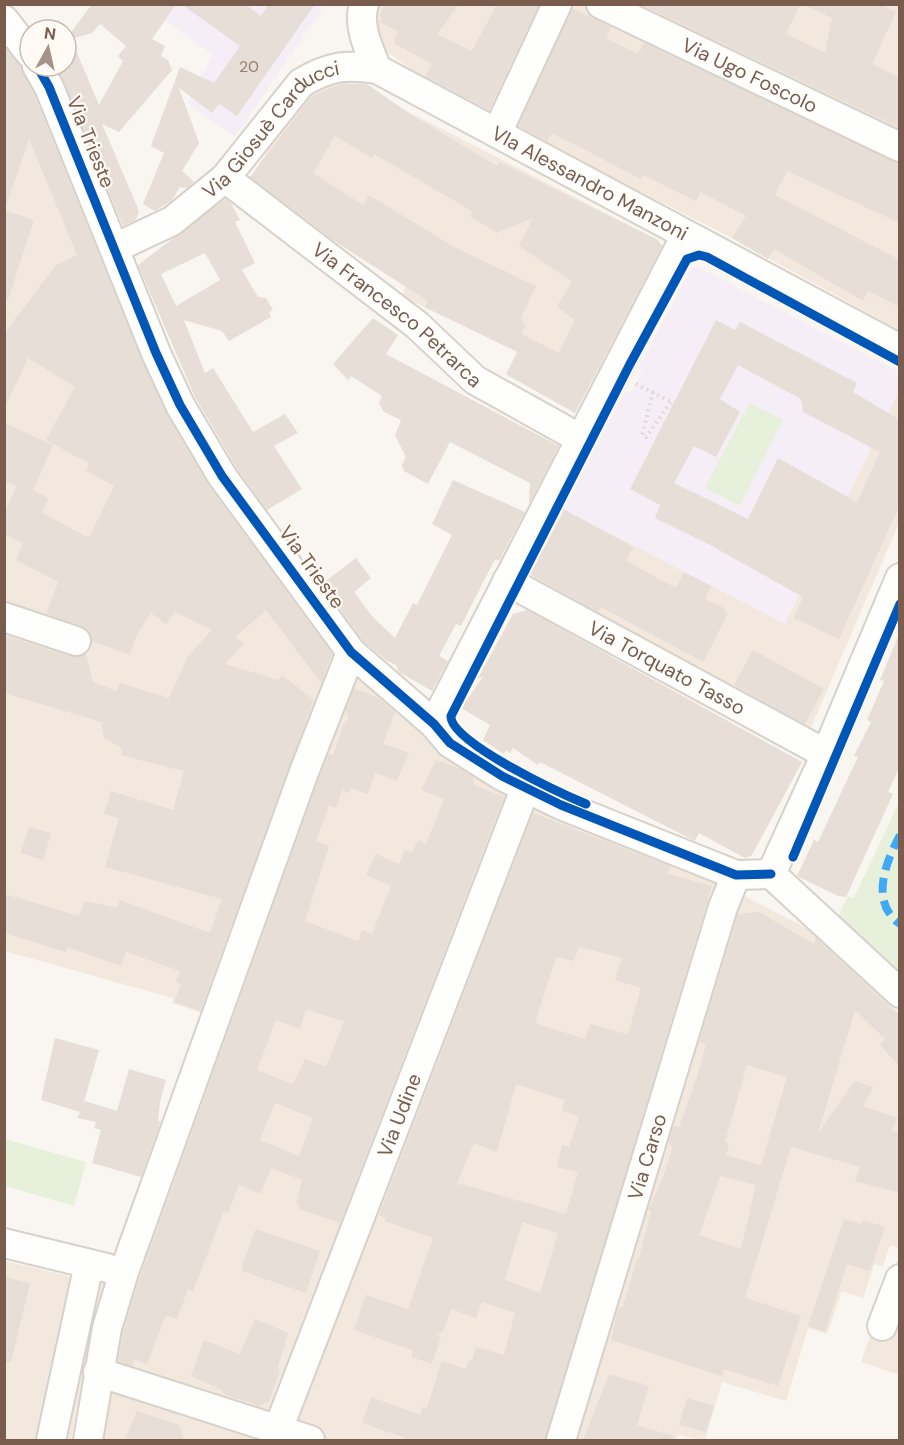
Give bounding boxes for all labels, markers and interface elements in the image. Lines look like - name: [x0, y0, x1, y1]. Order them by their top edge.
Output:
- north arrow: [18, 18, 78, 78]
- text: N: [43, 22, 57, 45]
- street label: Via Ugo Foscolo: [678, 32, 822, 119]
- street label: Via Giosuè Carducci: [197, 55, 341, 204]
- house number: 20: [239, 56, 259, 77]
- street label: Via Trieste: [61, 92, 121, 192]
- street label: VIa Alessandro Manzoni: [487, 120, 693, 246]
- street label: Via Francesco Petrarca: [307, 236, 488, 393]
- street label: Via Trieste: [273, 520, 351, 614]
- street label: Via Torquato Tasso: [584, 615, 750, 721]
- street label: Via Udine: [371, 1070, 427, 1161]
- street label: Via Carso: [622, 1110, 672, 1203]

